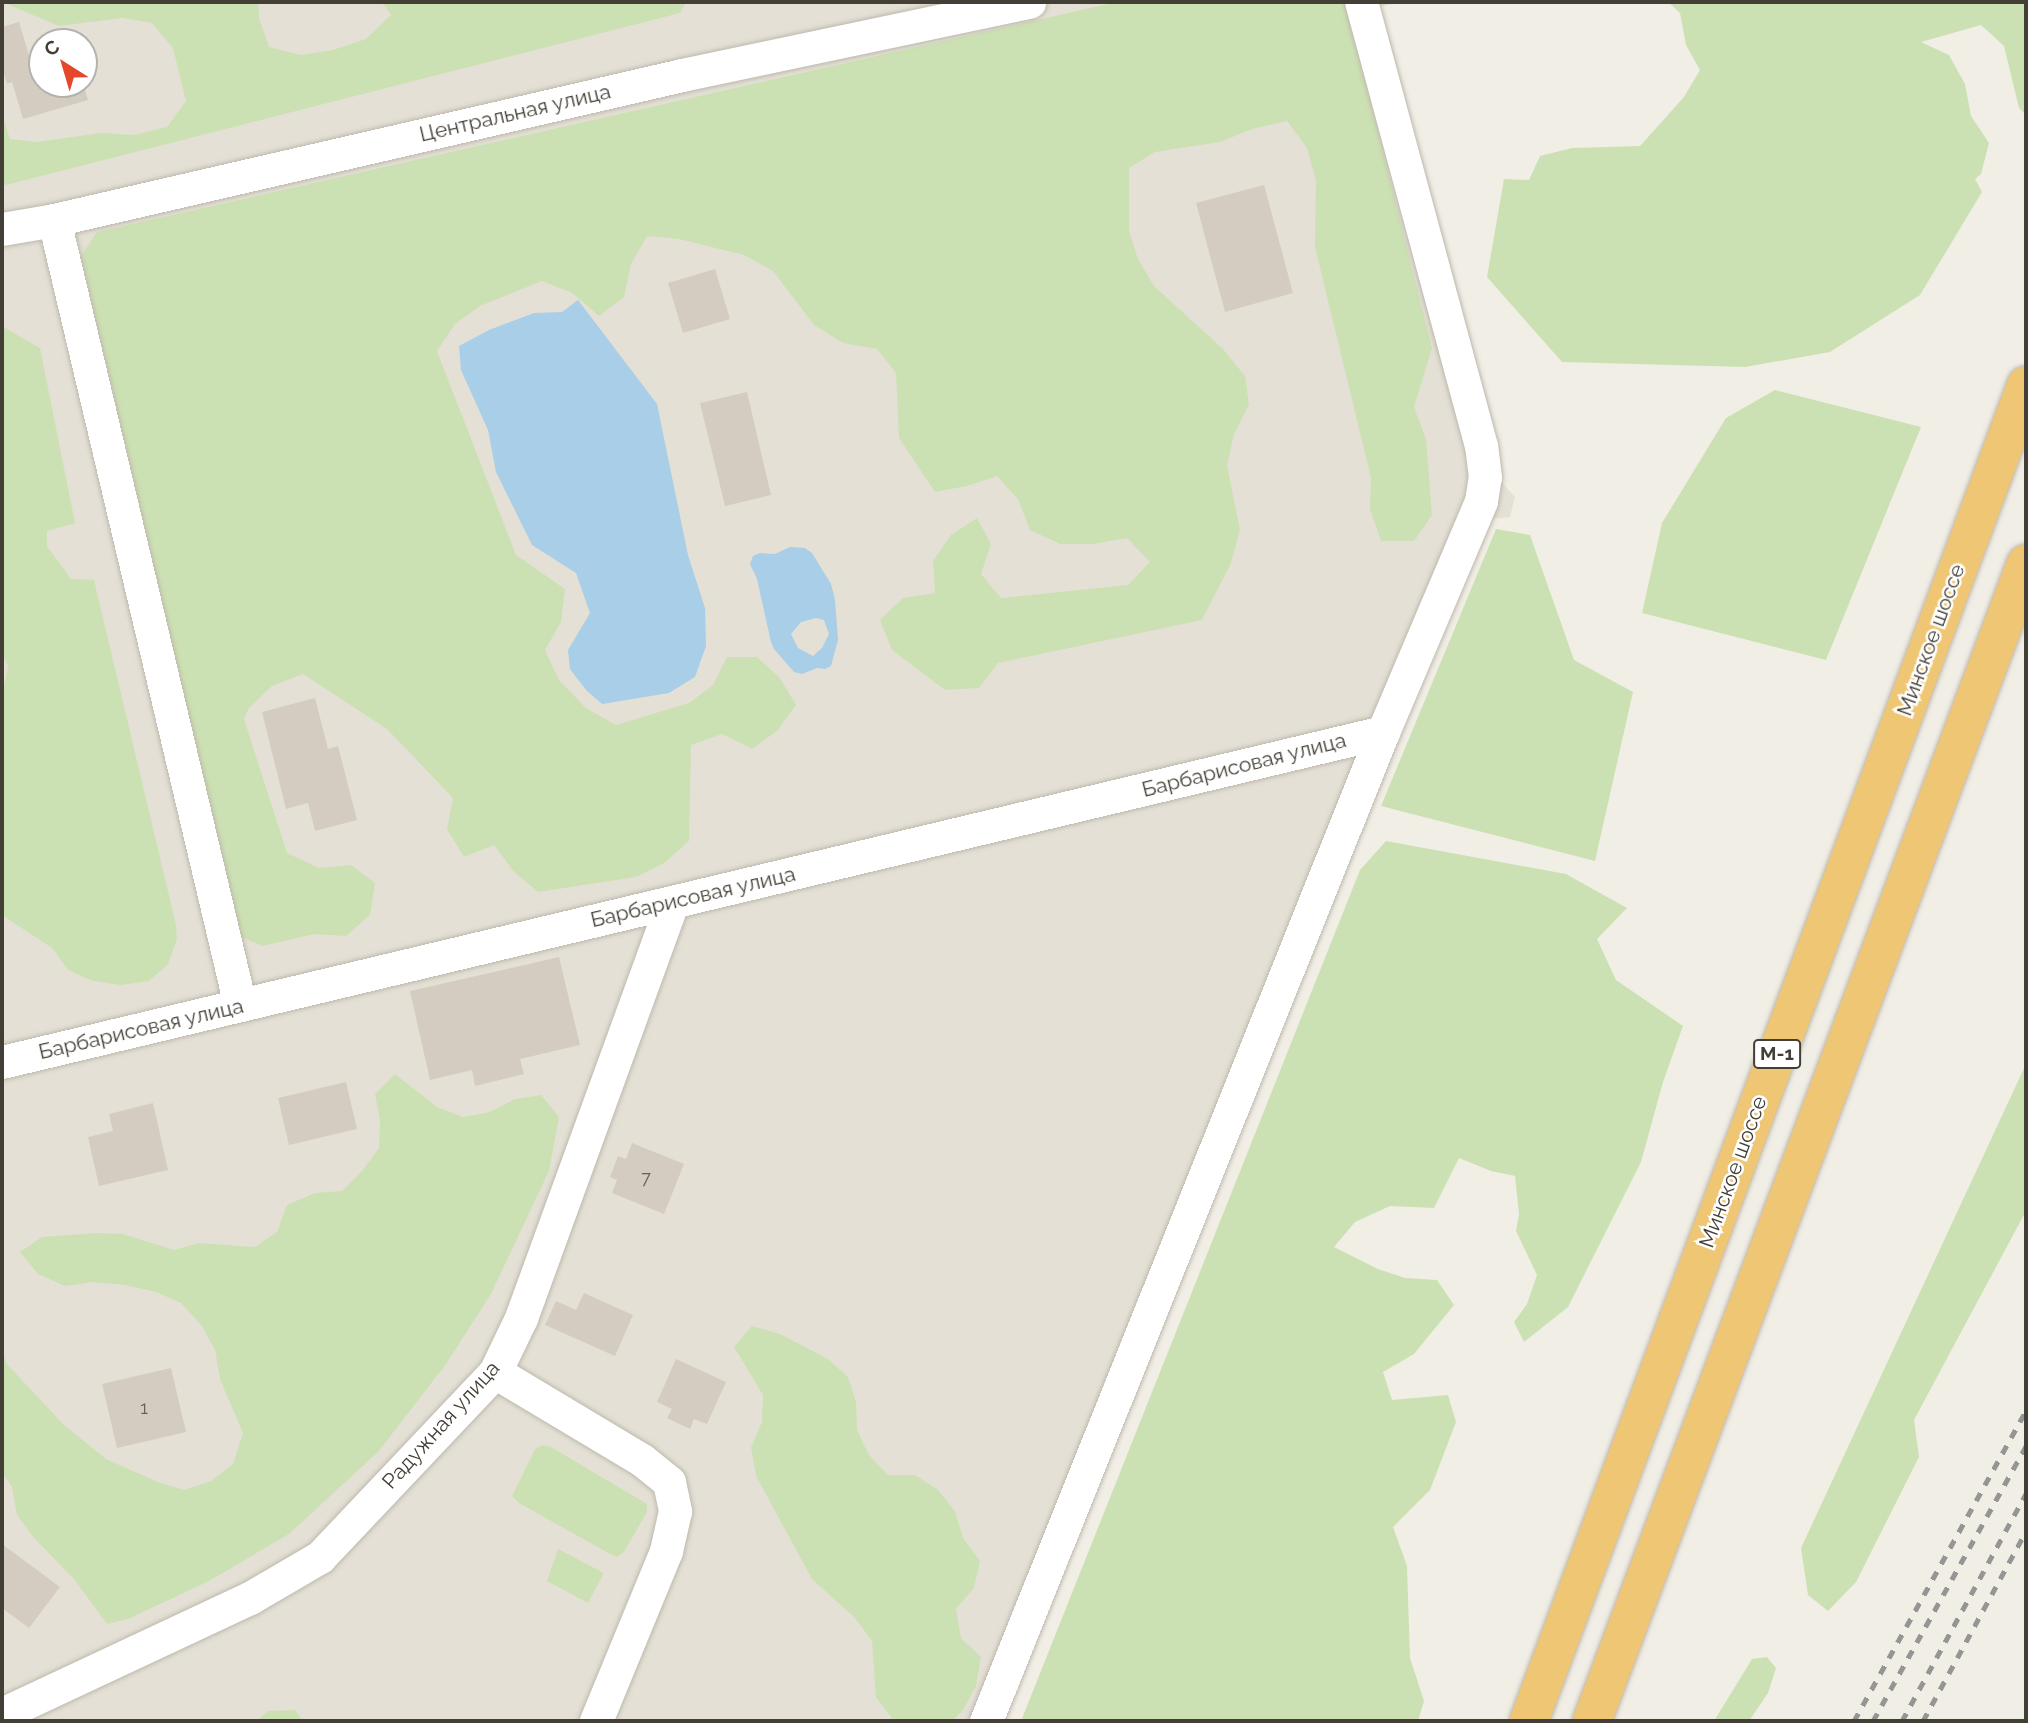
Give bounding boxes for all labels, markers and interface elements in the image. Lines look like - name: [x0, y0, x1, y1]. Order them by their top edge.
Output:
- north arrow: [28, 28, 98, 98]
- text: С: [40, 35, 63, 61]
- street label: Центральная улица: [417, 79, 613, 147]
- street label: Минское шоссе: [1892, 561, 1970, 719]
- street label: Барбарисовая улица: [1139, 727, 1349, 803]
- street label: Барбарисовая улица: [588, 861, 798, 933]
- street label: Барбарисовая улица: [36, 993, 246, 1065]
- road number: М-1: [1752, 1038, 1802, 1070]
- street label: Минское шоссе: [1694, 1093, 1772, 1251]
- house number: 7: [641, 1167, 651, 1189]
- street label: Радужная улица: [377, 1356, 505, 1494]
- house number: 1: [140, 1397, 148, 1419]

